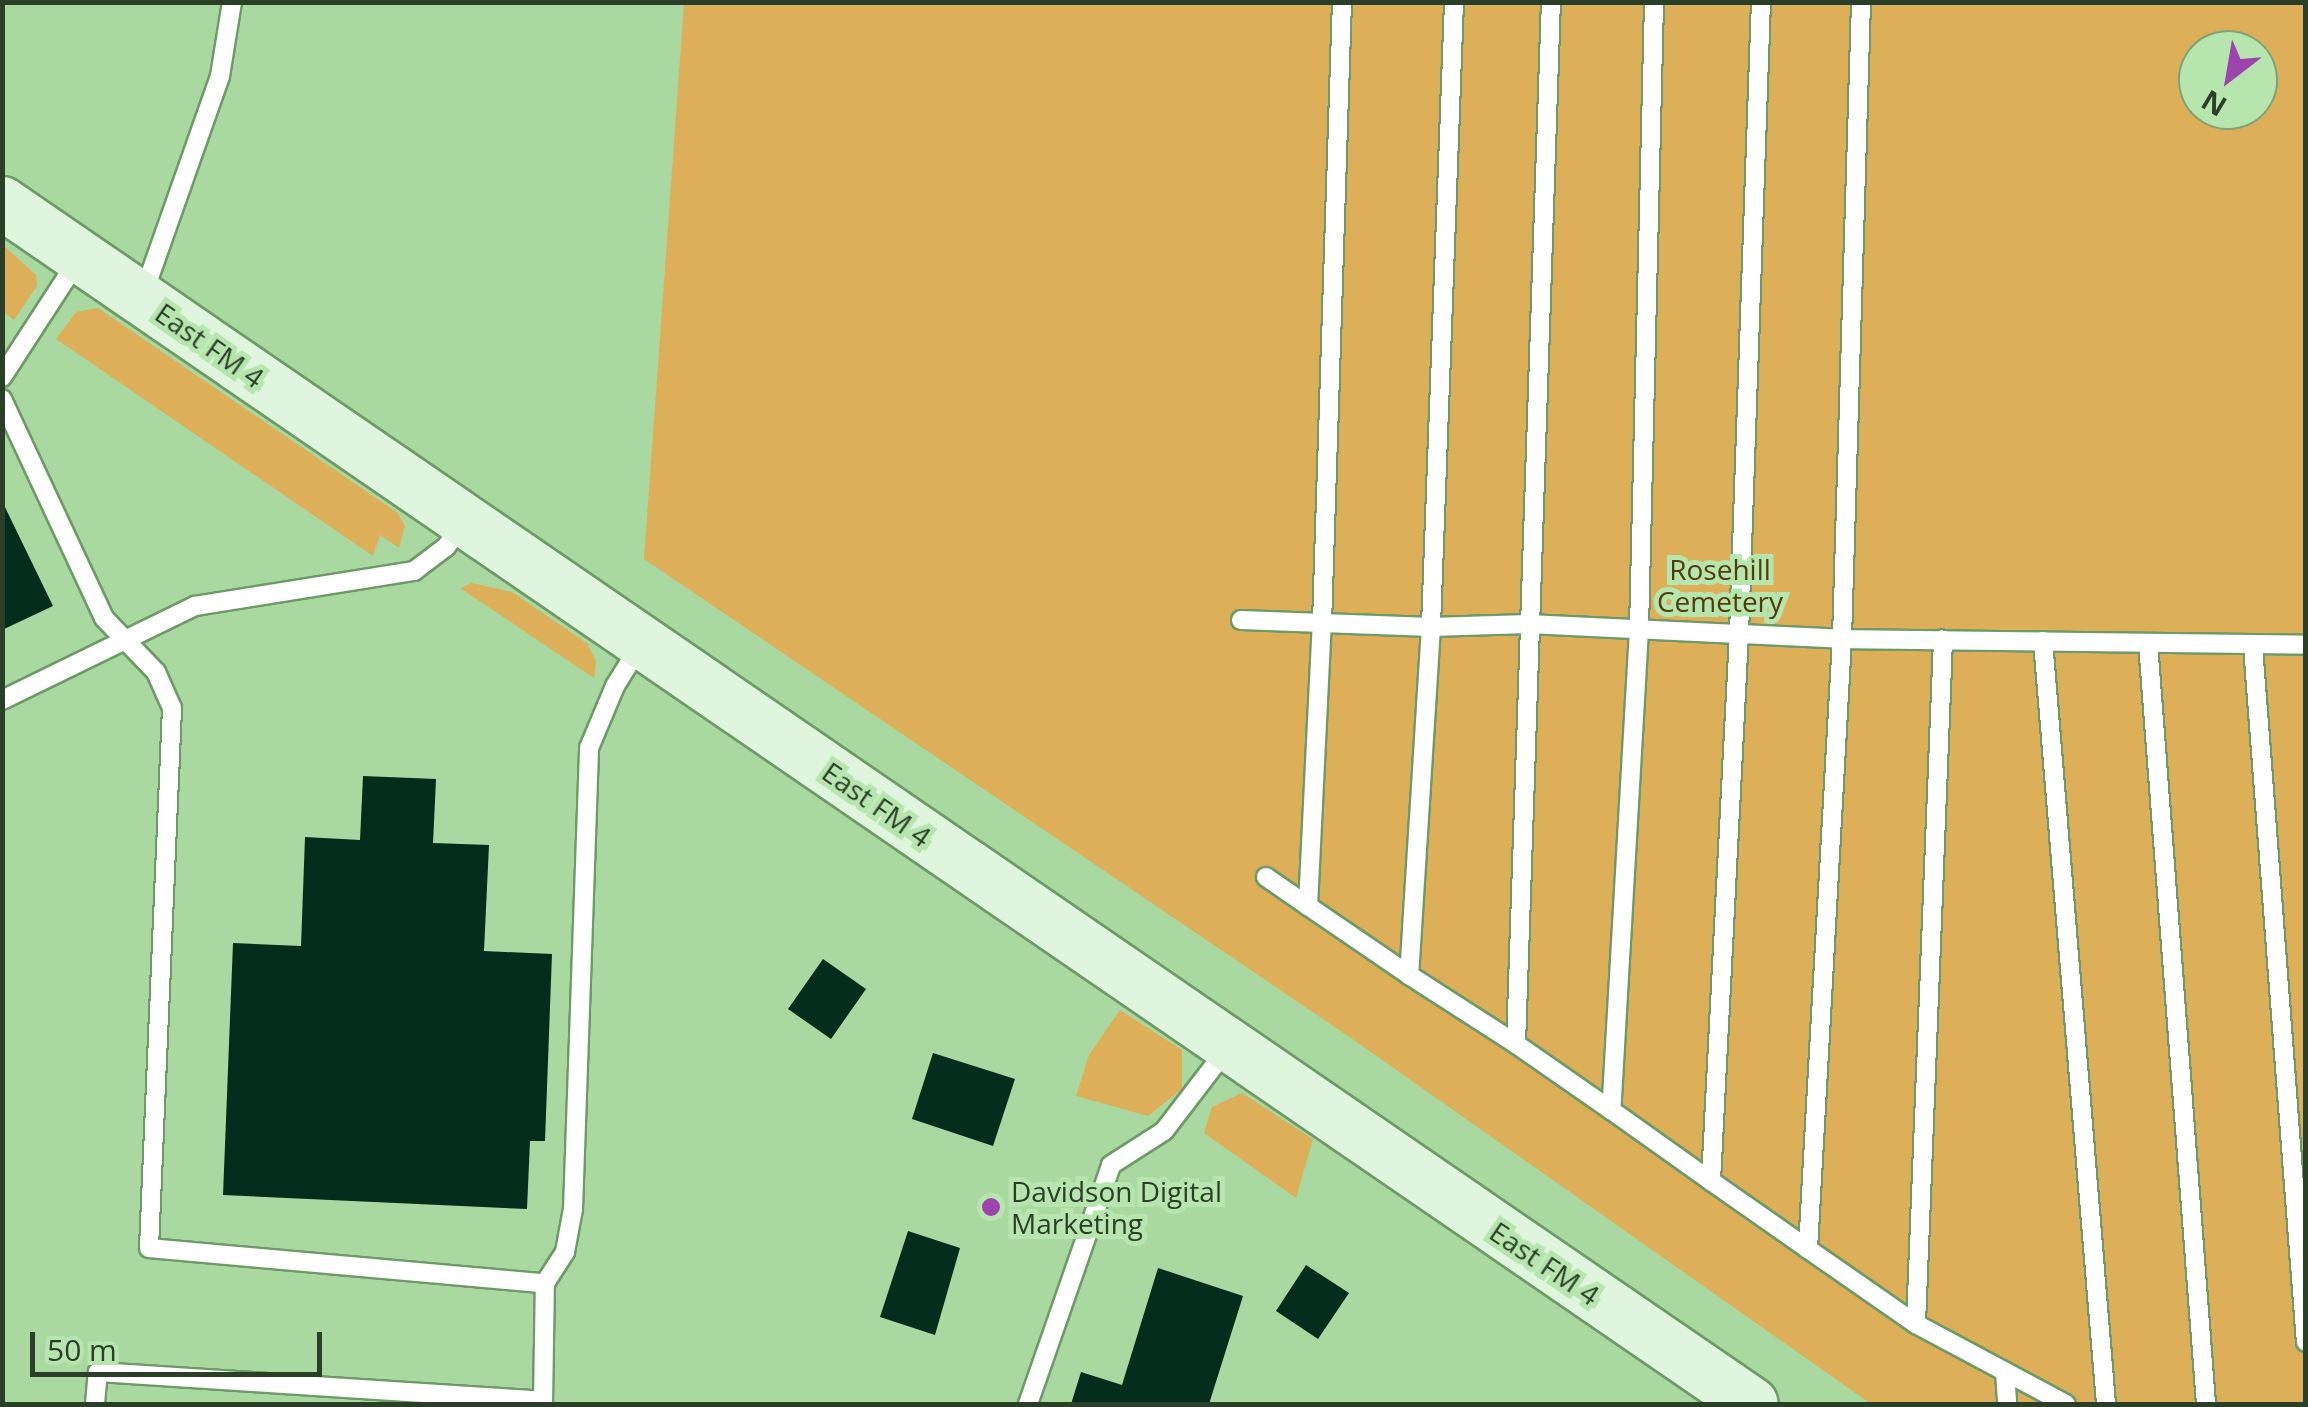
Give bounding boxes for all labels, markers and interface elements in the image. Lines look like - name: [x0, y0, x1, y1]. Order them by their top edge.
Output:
- north arrow: [2178, 30, 2278, 130]
- text: N: [2194, 82, 2233, 126]
- street label: East FM 4: [149, 295, 271, 395]
- park label: Rosehill Cemetery: [1657, 552, 1783, 618]
- street label: East FM 4: [816, 754, 938, 854]
- place label: Davidson Digital Marketing: [1011, 1174, 1222, 1240]
- marker: Davidson Digital Marketing: [980, 1196, 1002, 1218]
- street label: East FM 4: [1484, 1214, 1606, 1312]
- scale bar: [35, 1312, 328, 1374]
- text: 50 m: [47, 1329, 117, 1370]

